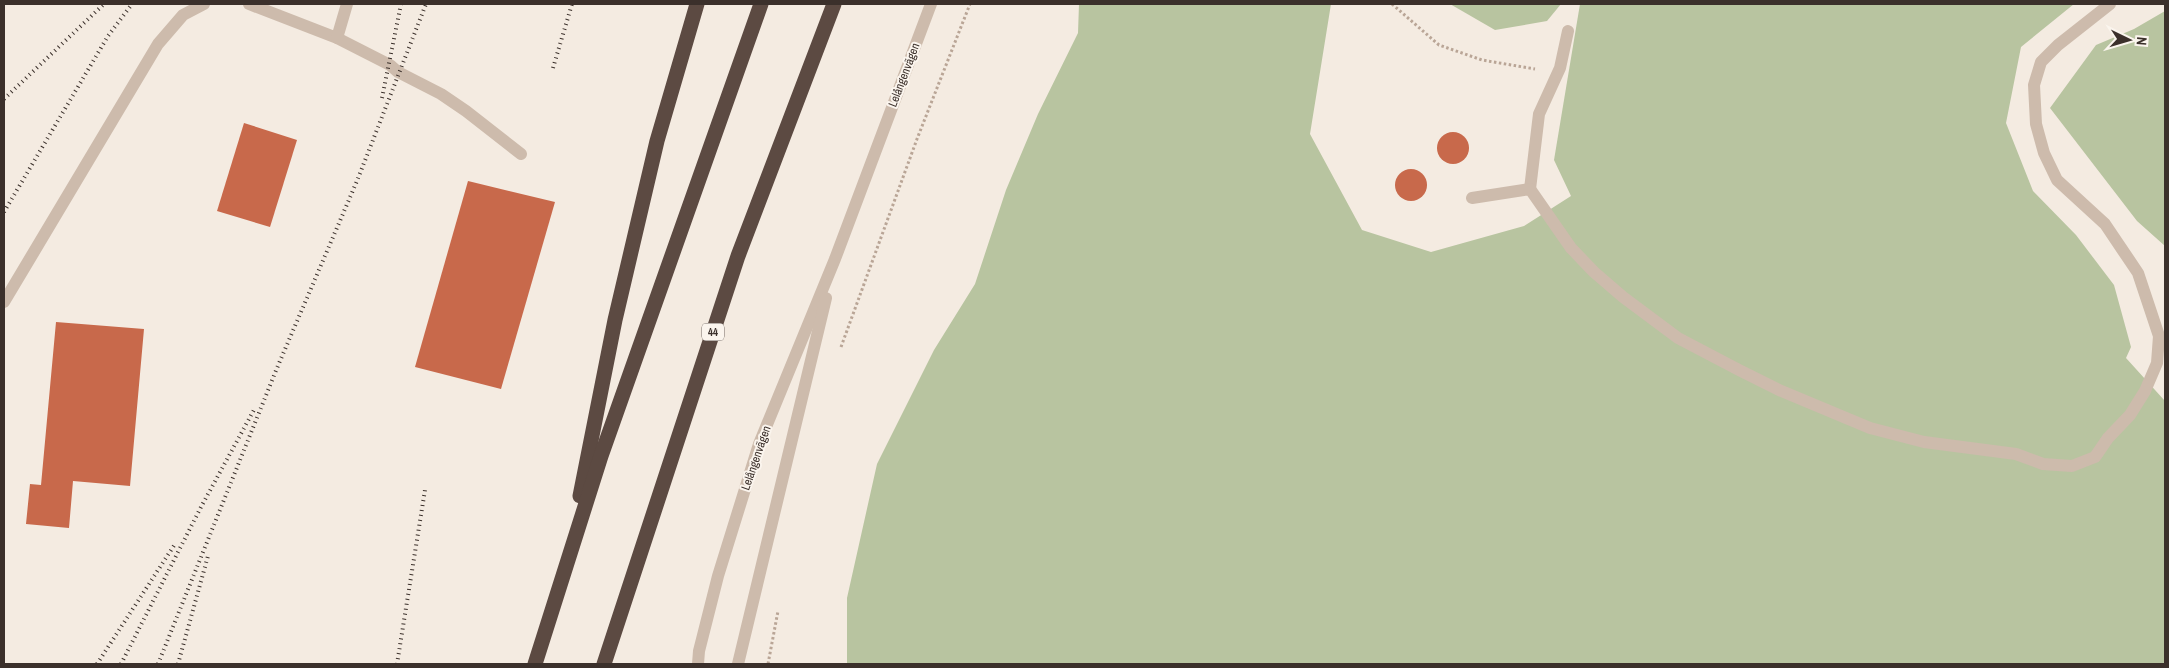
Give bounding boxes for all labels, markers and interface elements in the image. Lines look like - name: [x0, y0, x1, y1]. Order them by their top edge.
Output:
- north arrow: [2104, 15, 2154, 65]
- text: N: [2133, 36, 2151, 46]
- street label: Lelångenvägen: [884, 41, 924, 109]
- road number: 44: [702, 324, 724, 341]
- street label: Lelångenvägen: [737, 424, 775, 492]

